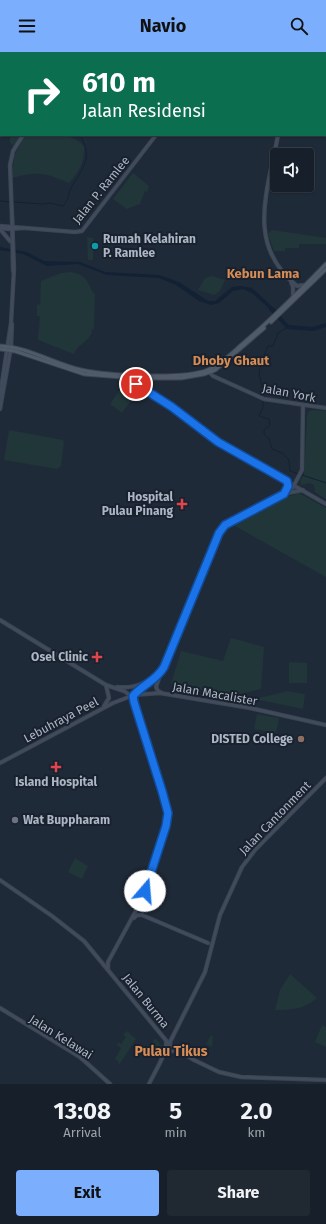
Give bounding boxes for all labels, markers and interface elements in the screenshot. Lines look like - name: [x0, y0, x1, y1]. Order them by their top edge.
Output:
- icon: menu: [16, 15, 38, 37]
- text: Navio: [140, 15, 186, 37]
- icon: search: [288, 15, 310, 37]
- text: 610 m: [82, 66, 156, 99]
- icon: right: [16, 68, 68, 120]
- text: Jalan Residensi: [82, 100, 206, 122]
- map controls: [270, 148, 314, 192]
- button: sound: [270, 148, 314, 192]
- street label: Jalan P. Ramlee: [70, 154, 132, 226]
- place label: Rumah Kelahiran P. Ramlee: [103, 232, 196, 260]
- marker: Rumah Kelahiran P. Ramlee: [90, 241, 100, 251]
- district label: Kebun Lama: [227, 266, 299, 281]
- district label: Dhoby Ghaut: [193, 353, 270, 368]
- pin: [119, 367, 153, 401]
- icon: arrive: [125, 373, 147, 395]
- street label: Jalan York: [261, 381, 318, 405]
- place label: Hospital Pulau Pinang: [102, 490, 173, 518]
- marker: Hospital Pulau Pinang: [176, 498, 188, 510]
- place label: Osel Clinic: [31, 650, 88, 664]
- marker: Osel Clinic: [91, 651, 103, 663]
- street label: Jalan Macalister: [171, 680, 259, 708]
- street label: Lebuhraya Peel: [21, 694, 101, 746]
- place label: DISTED College: [211, 732, 293, 746]
- marker: DISTED College: [296, 734, 306, 744]
- marker: Island Hospital: [50, 761, 62, 773]
- place label: Island Hospital: [15, 775, 98, 789]
- street label: Jalan Cantonment: [236, 778, 314, 858]
- place label: Wat Buppharam: [23, 813, 110, 827]
- marker: Wat Buppharam: [10, 815, 20, 825]
- position arrow: [124, 870, 166, 912]
- street label: Jalan Burma: [120, 971, 172, 1031]
- street label: Jalan Kelawai: [27, 1012, 95, 1062]
- district label: Pulau Tikus: [134, 1043, 208, 1060]
- text: 13:08: [54, 1097, 111, 1125]
- text: 5: [169, 1097, 182, 1125]
- text: 2.0: [241, 1097, 272, 1125]
- text: Arrival: [63, 1125, 101, 1140]
- text: min: [165, 1125, 187, 1140]
- text: km: [248, 1125, 265, 1140]
- button: Exit: [16, 1170, 159, 1216]
- button: Share: [167, 1170, 310, 1216]

